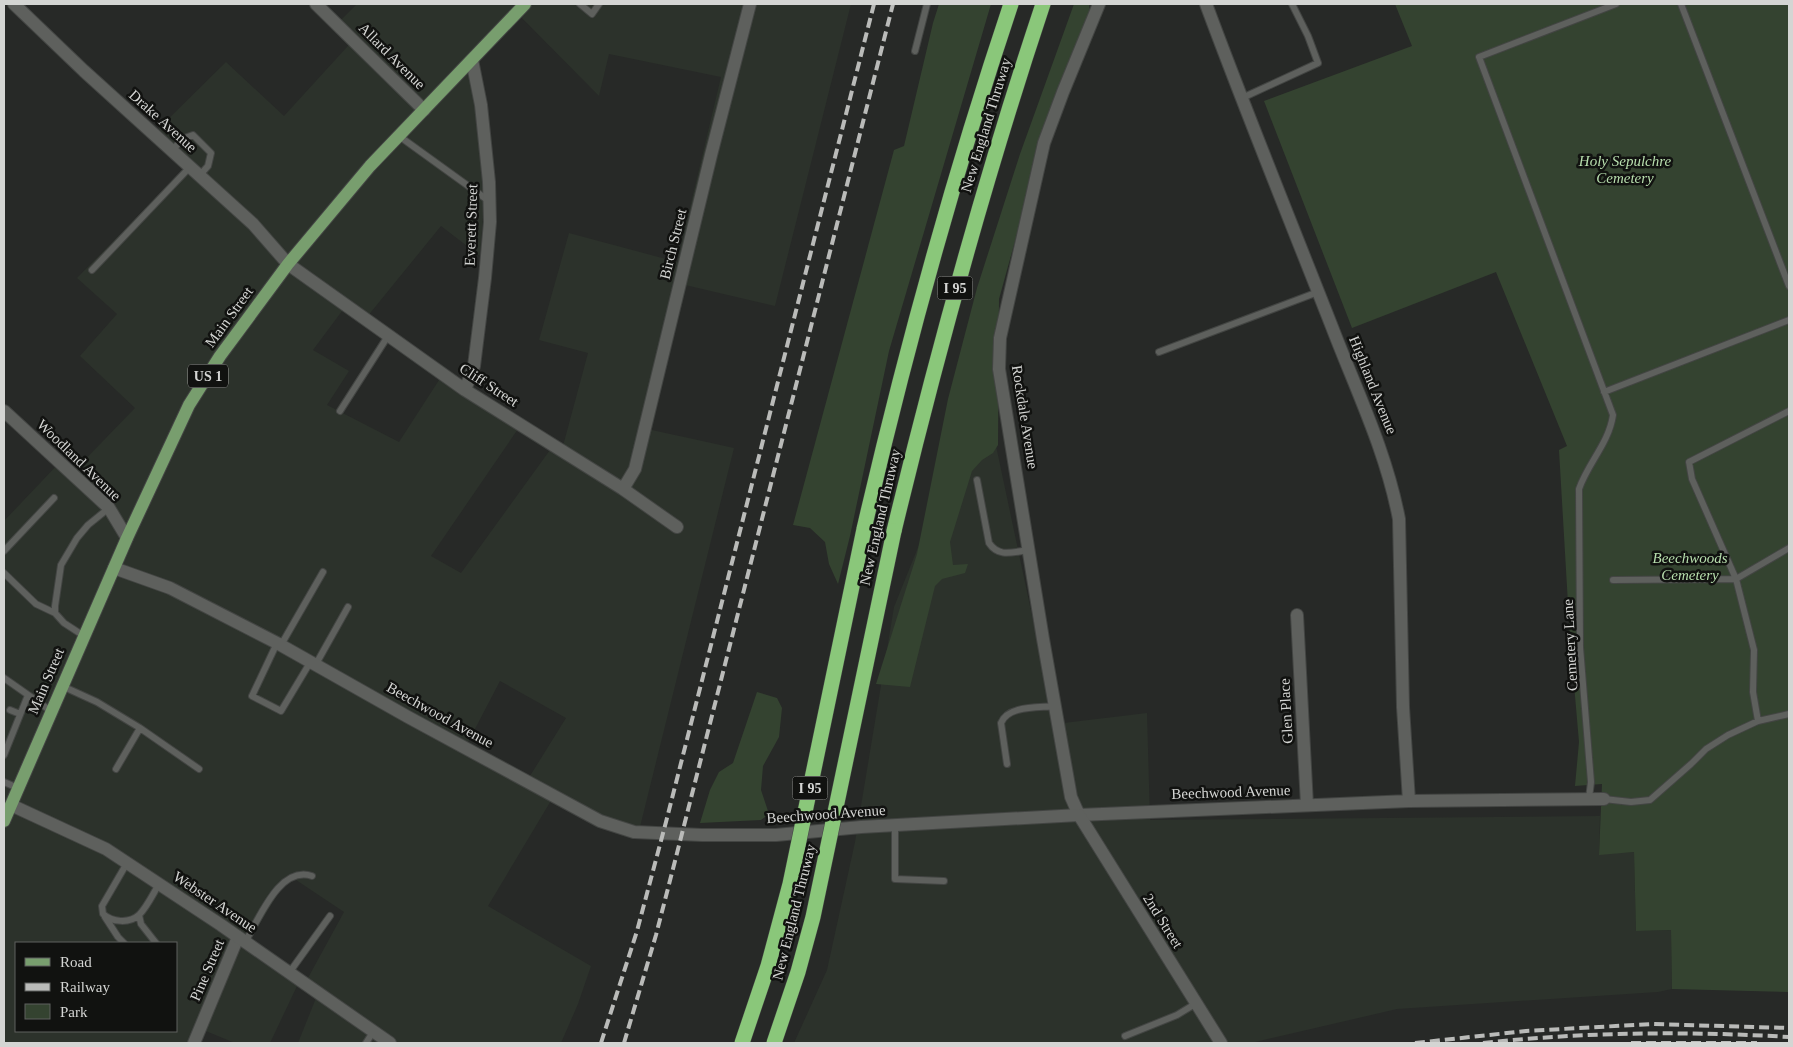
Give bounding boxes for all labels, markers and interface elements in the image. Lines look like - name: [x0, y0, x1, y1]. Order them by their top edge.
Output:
- street label: Allard Avenue: [356, 20, 429, 93]
- street label: New England Thruway: [958, 55, 1014, 194]
- street label: Drake Avenue: [126, 87, 200, 156]
- park label: Holy Sepulchre Cemetery: [1578, 153, 1671, 186]
- street label: Everett Street: [462, 183, 480, 266]
- street label: Birch Street: [657, 206, 690, 281]
- road number: I 95: [938, 276, 972, 300]
- street label: Main Street: [202, 283, 257, 350]
- street label: Highland Avenue: [1346, 334, 1400, 437]
- street label: Cliff Street: [457, 360, 522, 410]
- road number: US 1: [188, 364, 228, 388]
- street label: Rockdale Avenue: [1009, 364, 1041, 470]
- street label: Woodland Avenue: [34, 416, 124, 504]
- street label: New England Thruway: [856, 447, 904, 587]
- park label: Beechwoods Cemetery: [1653, 550, 1728, 583]
- street label: Cemetery Lane: [1560, 598, 1580, 691]
- street label: Main Street: [25, 645, 67, 717]
- street label: Glen Place: [1276, 678, 1296, 744]
- street label: Beechwood Avenue: [384, 679, 496, 751]
- road number: I 95: [792, 776, 828, 800]
- street label: Beechwood Avenue: [1171, 782, 1291, 802]
- street label: Beechwood Avenue: [766, 802, 886, 826]
- street label: New England Thruway: [769, 842, 819, 982]
- street label: Webster Avenue: [170, 868, 260, 936]
- street label: 2nd Street: [1140, 891, 1186, 952]
- street label: Pine Street: [187, 936, 227, 1003]
- legend: [15, 942, 178, 1032]
- text: Road: [60, 954, 92, 970]
- text: Railway: [60, 979, 110, 995]
- text: Park: [60, 1004, 88, 1020]

